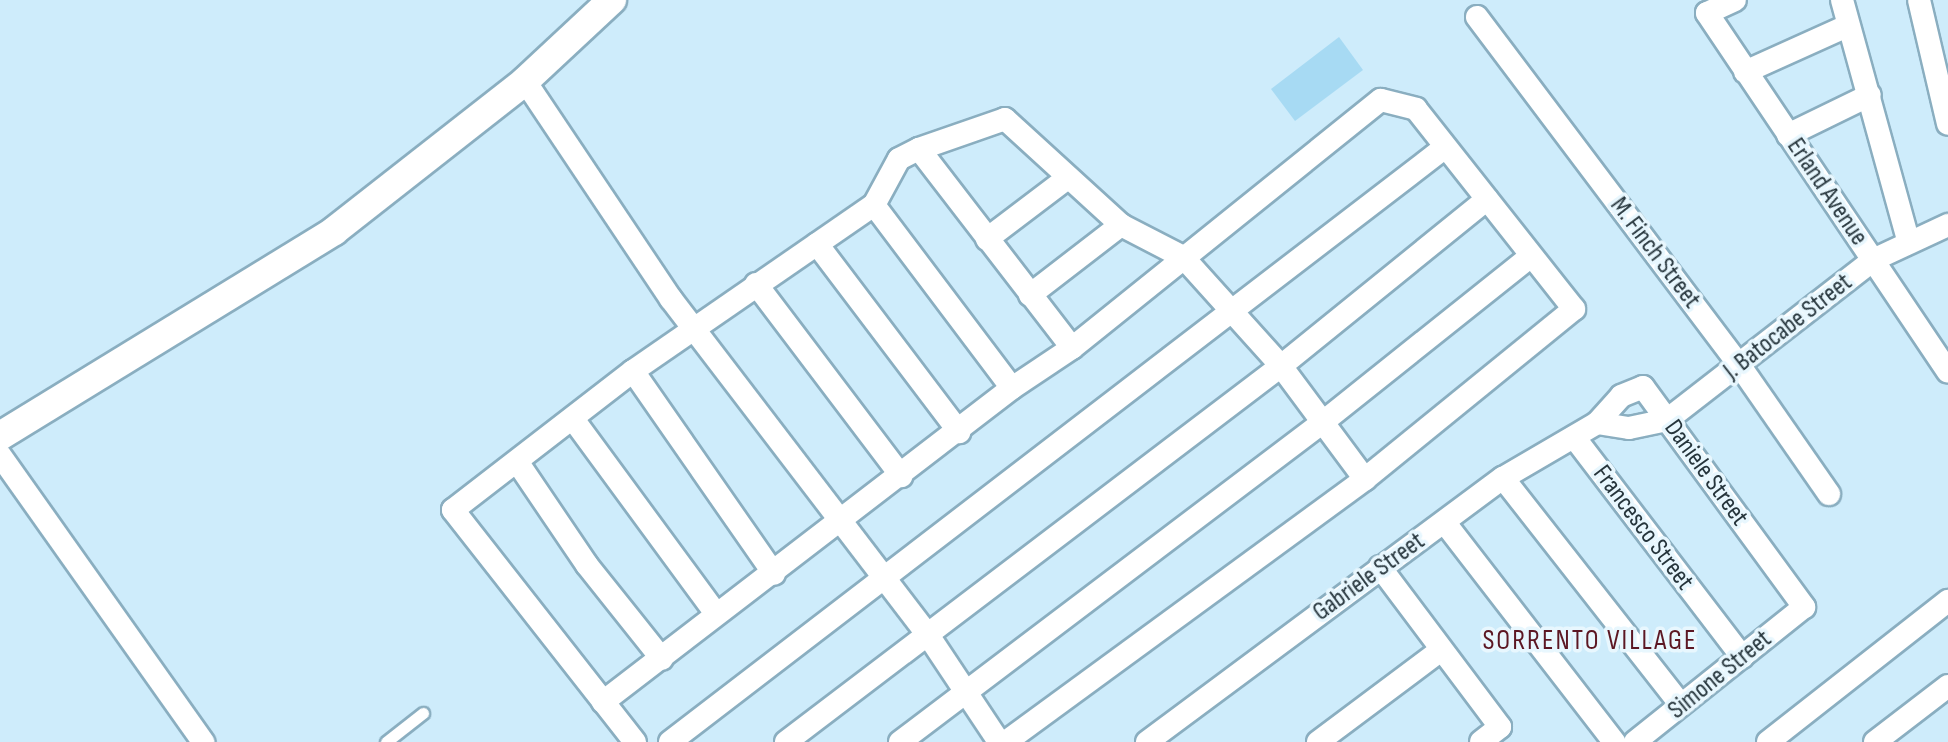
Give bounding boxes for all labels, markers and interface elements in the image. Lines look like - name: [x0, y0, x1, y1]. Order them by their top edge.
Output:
- street label: Erland Avenue: [1780, 132, 1874, 252]
- street label: M. Finch Street: [1603, 191, 1707, 315]
- street label: J. Batocabe Street: [1718, 267, 1858, 387]
- street label: Daniele Street: [1657, 414, 1755, 532]
- street label: Francesco Street: [1586, 459, 1700, 597]
- street label: Gabriele Street: [1307, 526, 1431, 628]
- district label: SORRENTO VILLAGE: [1482, 624, 1698, 658]
- street label: Simone Street: [1662, 624, 1778, 726]

